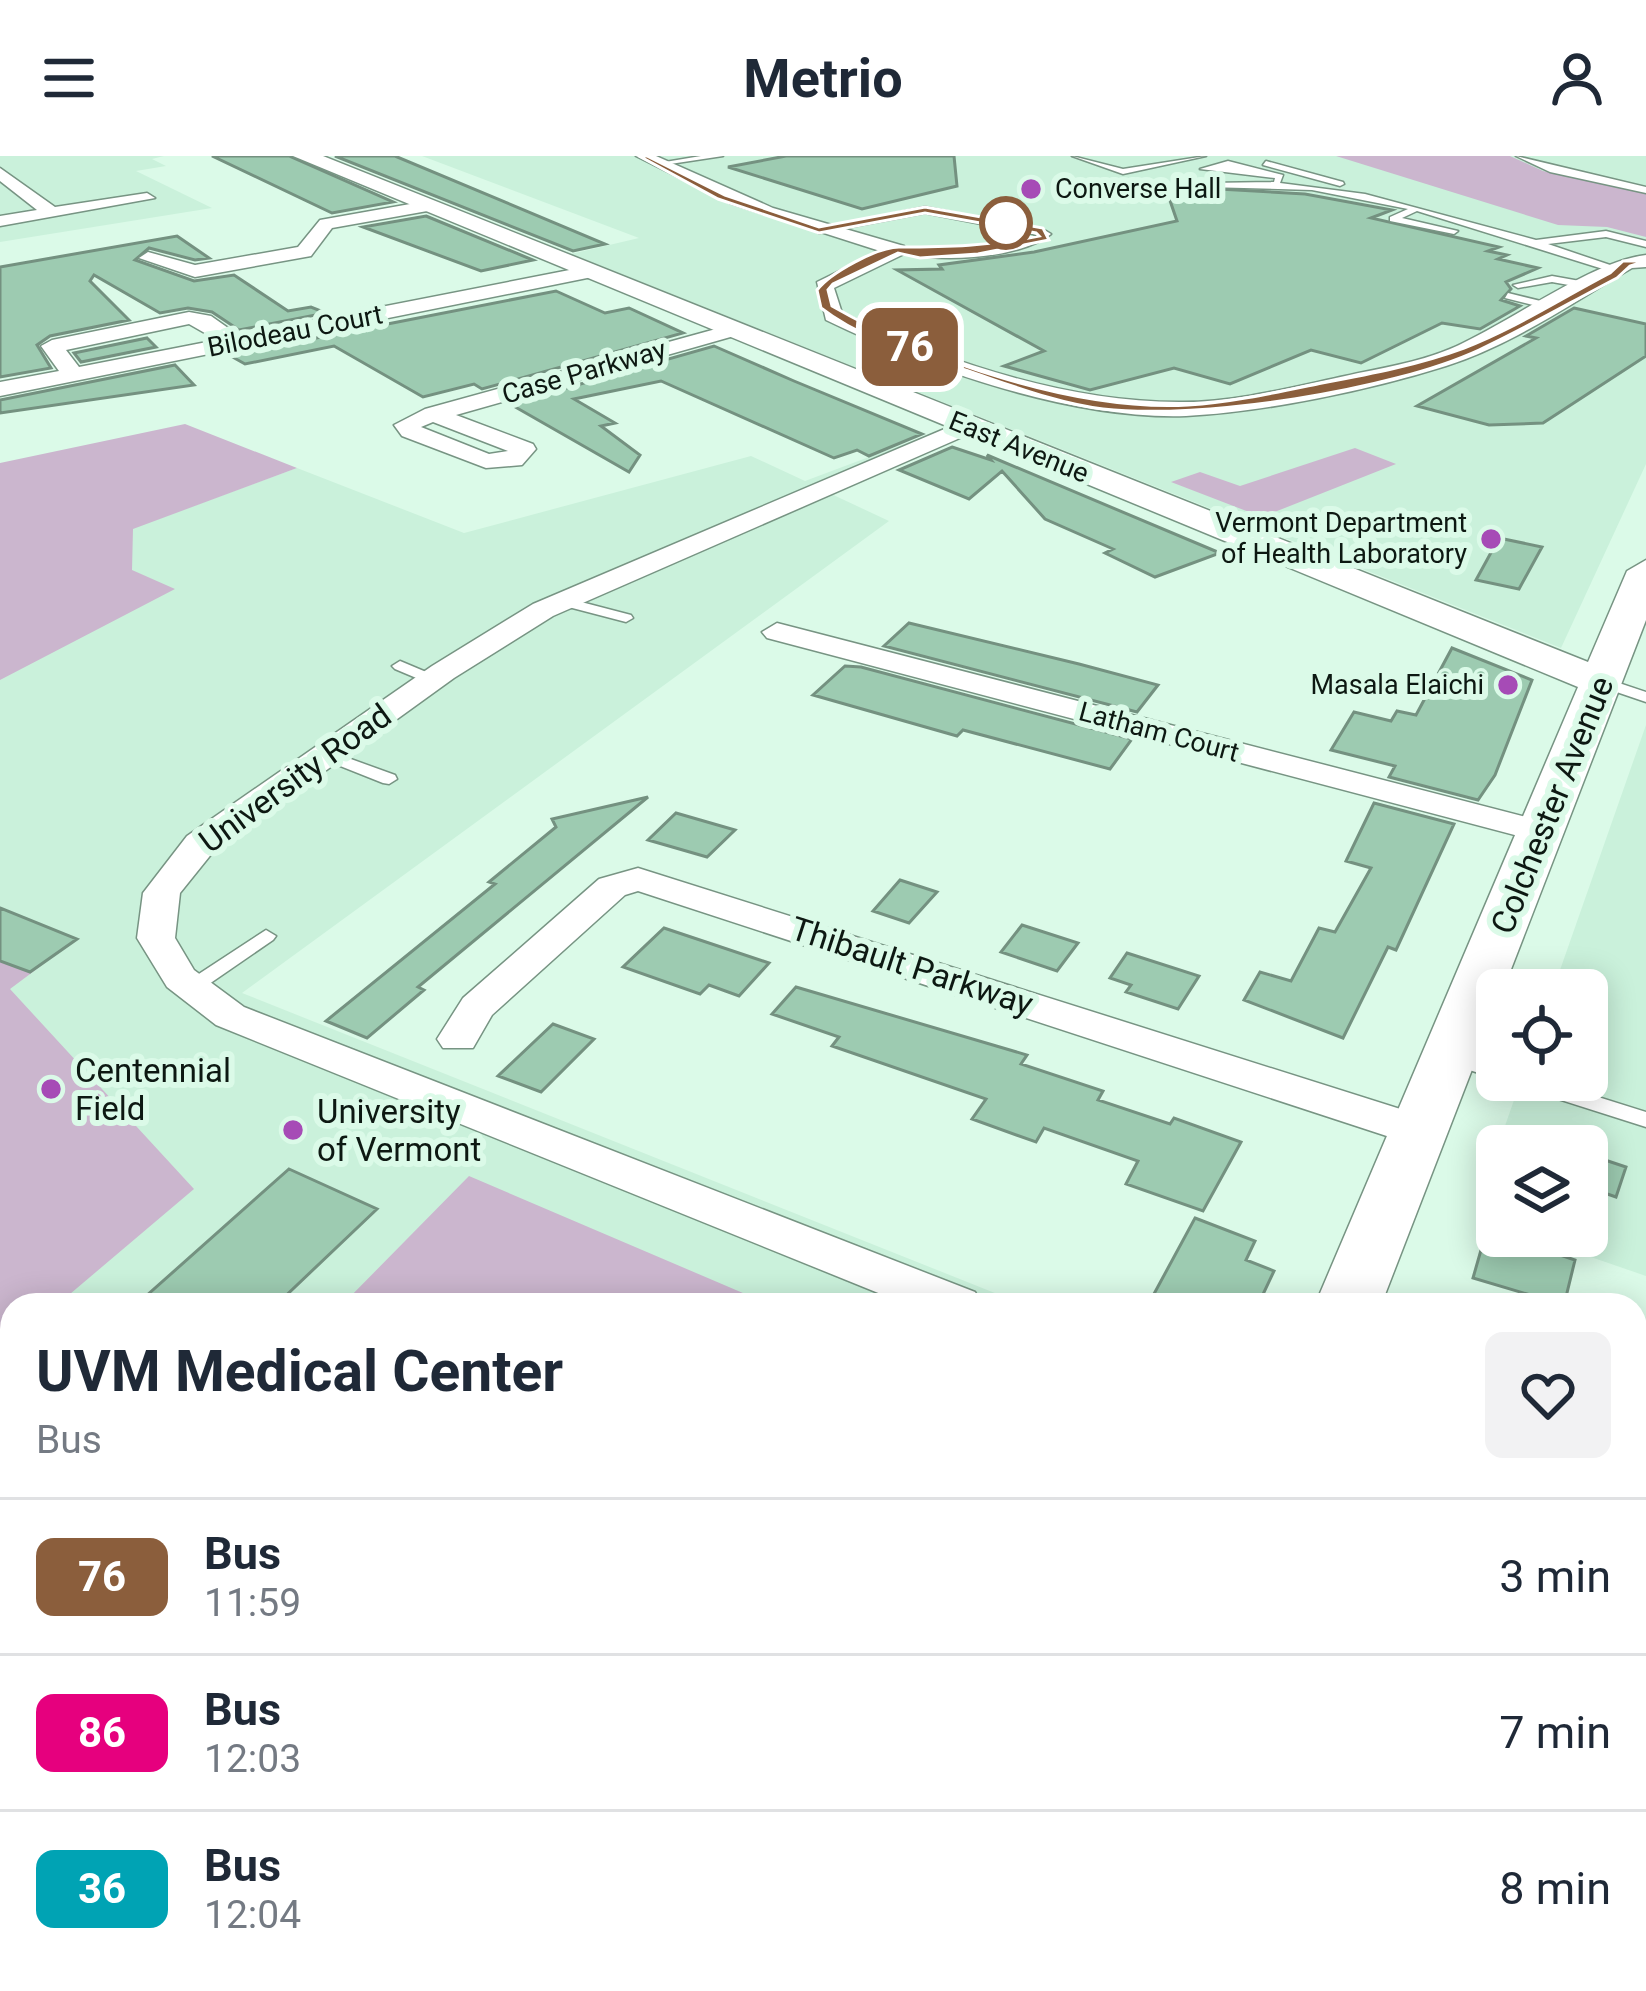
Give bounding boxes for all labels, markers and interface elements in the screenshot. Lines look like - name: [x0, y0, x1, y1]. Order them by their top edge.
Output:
- icon: menu: [36, 45, 102, 111]
- icon: person: [1544, 45, 1610, 111]
- text: Metrio: [743, 47, 903, 110]
- place label: Converse Hall: [1055, 173, 1221, 205]
- marker: Converse Hall: [1018, 176, 1044, 202]
- unlabelled marker: [981, 198, 1031, 248]
- street label: Bilodeau Court: [205, 298, 385, 364]
- line badge: 76: [856, 308, 964, 386]
- text: 76: [886, 322, 934, 371]
- street label: Case Parkway: [498, 333, 670, 411]
- street label: East Avenue: [944, 404, 1094, 490]
- place label: Vermont Department of Health Laboratory: [1215, 507, 1467, 570]
- marker: Vermont Department of Health Laboratory: [1478, 526, 1504, 552]
- place label: Masala Elaichi: [1310, 669, 1484, 701]
- street label: Colchester Avenue: [1483, 671, 1621, 939]
- marker: Masala Elaichi: [1495, 672, 1521, 698]
- street label: University Road: [192, 695, 398, 861]
- street label: Latham Court: [1075, 695, 1243, 769]
- street label: Thibault Parkway: [786, 908, 1038, 1024]
- map controls: [1476, 969, 1608, 1257]
- button: locate: [1476, 969, 1608, 1101]
- place label: Centennial Field: [75, 1051, 231, 1128]
- marker: Centennial Field: [38, 1076, 64, 1102]
- place label: University of Vermont: [317, 1092, 481, 1169]
- marker: University of Vermont: [280, 1117, 306, 1143]
- button: layers: [1476, 1125, 1608, 1257]
- button: heart: [1485, 1332, 1611, 1458]
- text: UVM Medical Center: [36, 1338, 563, 1405]
- text: Bus: [36, 1417, 102, 1463]
- text: Bus: [204, 1527, 281, 1580]
- text: 3 min: [1499, 1550, 1611, 1603]
- text: 76: [78, 1552, 126, 1601]
- text: 11:59: [204, 1580, 301, 1626]
- text: Bus: [204, 1683, 281, 1736]
- text: 7 min: [1499, 1706, 1611, 1759]
- text: 86: [78, 1708, 126, 1757]
- text: 12:03: [204, 1736, 301, 1782]
- text: Bus: [204, 1839, 281, 1892]
- text: 8 min: [1499, 1862, 1611, 1915]
- text: 36: [78, 1864, 126, 1913]
- text: 12:04: [204, 1892, 301, 1938]

